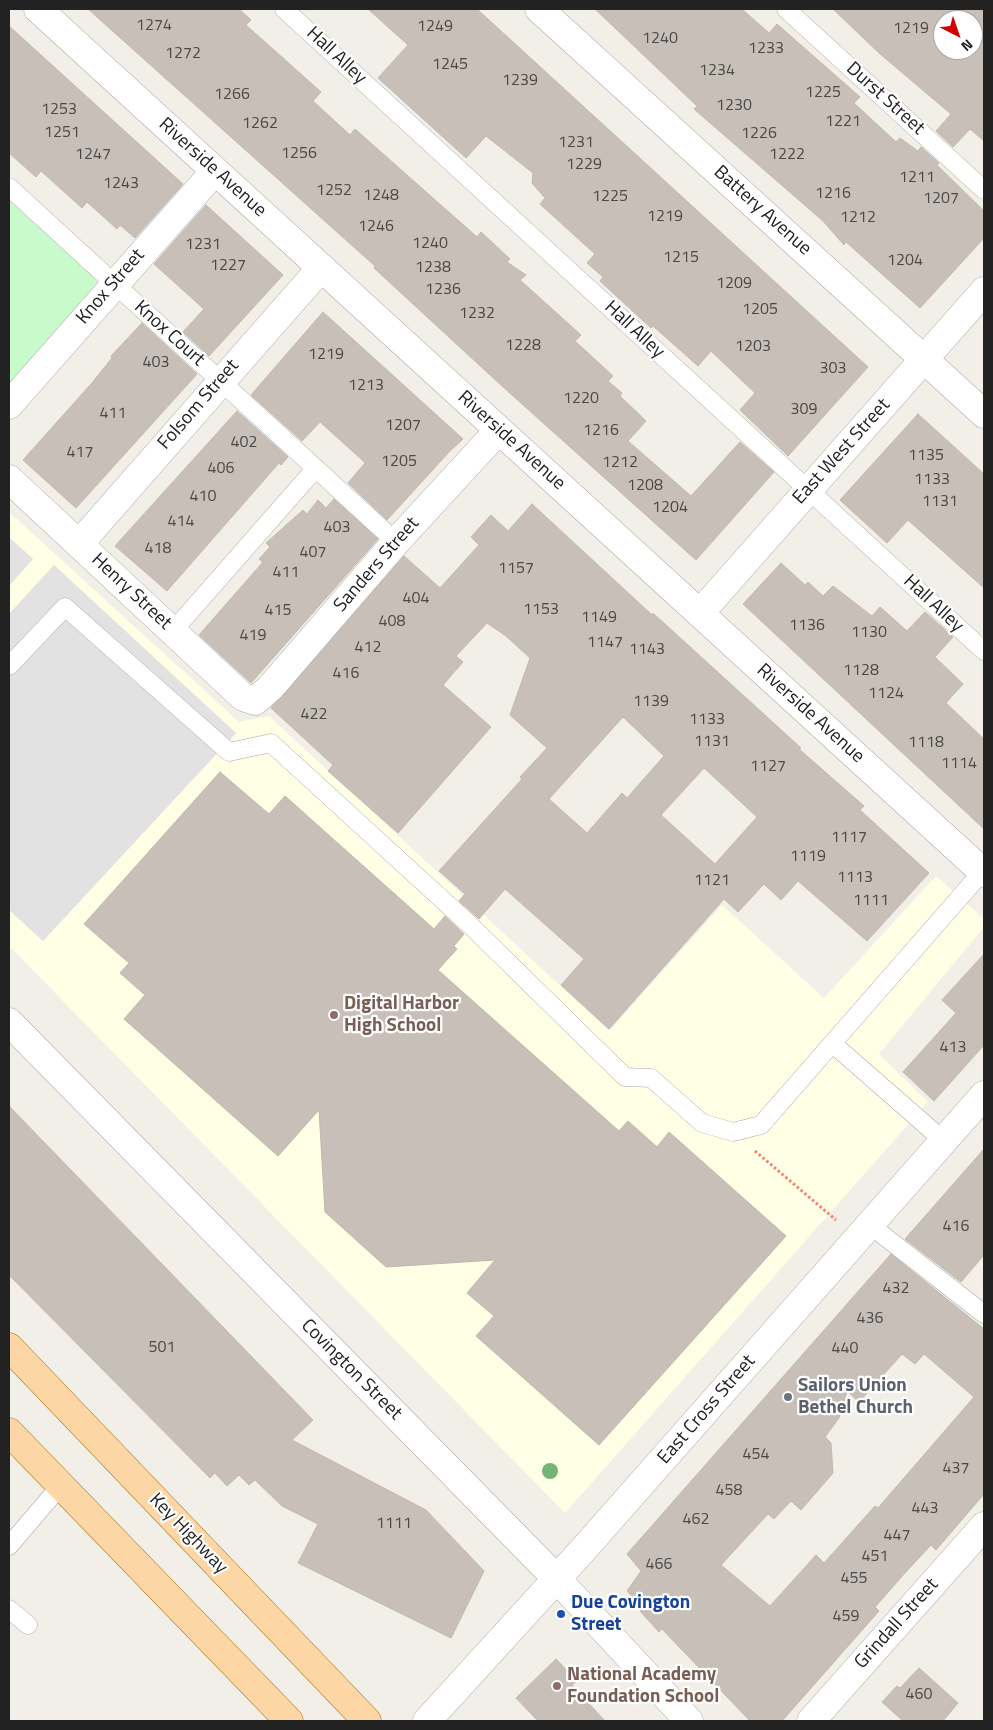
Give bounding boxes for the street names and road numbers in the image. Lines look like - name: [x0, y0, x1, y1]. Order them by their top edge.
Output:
- street label: Hall Alley: [301, 22, 371, 90]
- street label: Durst Street: [841, 58, 929, 140]
- street label: Riverside Avenue: [153, 114, 271, 222]
- street label: Battery Avenue: [708, 161, 816, 261]
- street label: Knox Street: [72, 245, 150, 329]
- street label: Knox Court: [129, 296, 209, 372]
- street label: Hall Alley: [599, 296, 669, 364]
- street label: Folsom Street: [154, 355, 244, 455]
- street label: Riverside Avenue: [452, 387, 570, 495]
- street label: East West Street: [789, 394, 895, 510]
- street label: Sanders Street: [330, 513, 424, 617]
- street label: Henry Street: [86, 549, 176, 635]
- street label: Hall Alley: [898, 570, 968, 638]
- street label: Riverside Avenue: [751, 660, 869, 768]
- street label: Covington Street: [296, 1315, 406, 1425]
- street label: East Cross Street: [653, 1351, 761, 1469]
- street label: Key Highway: [144, 1489, 232, 1579]
- street label: Grindall Street: [850, 1574, 944, 1674]

